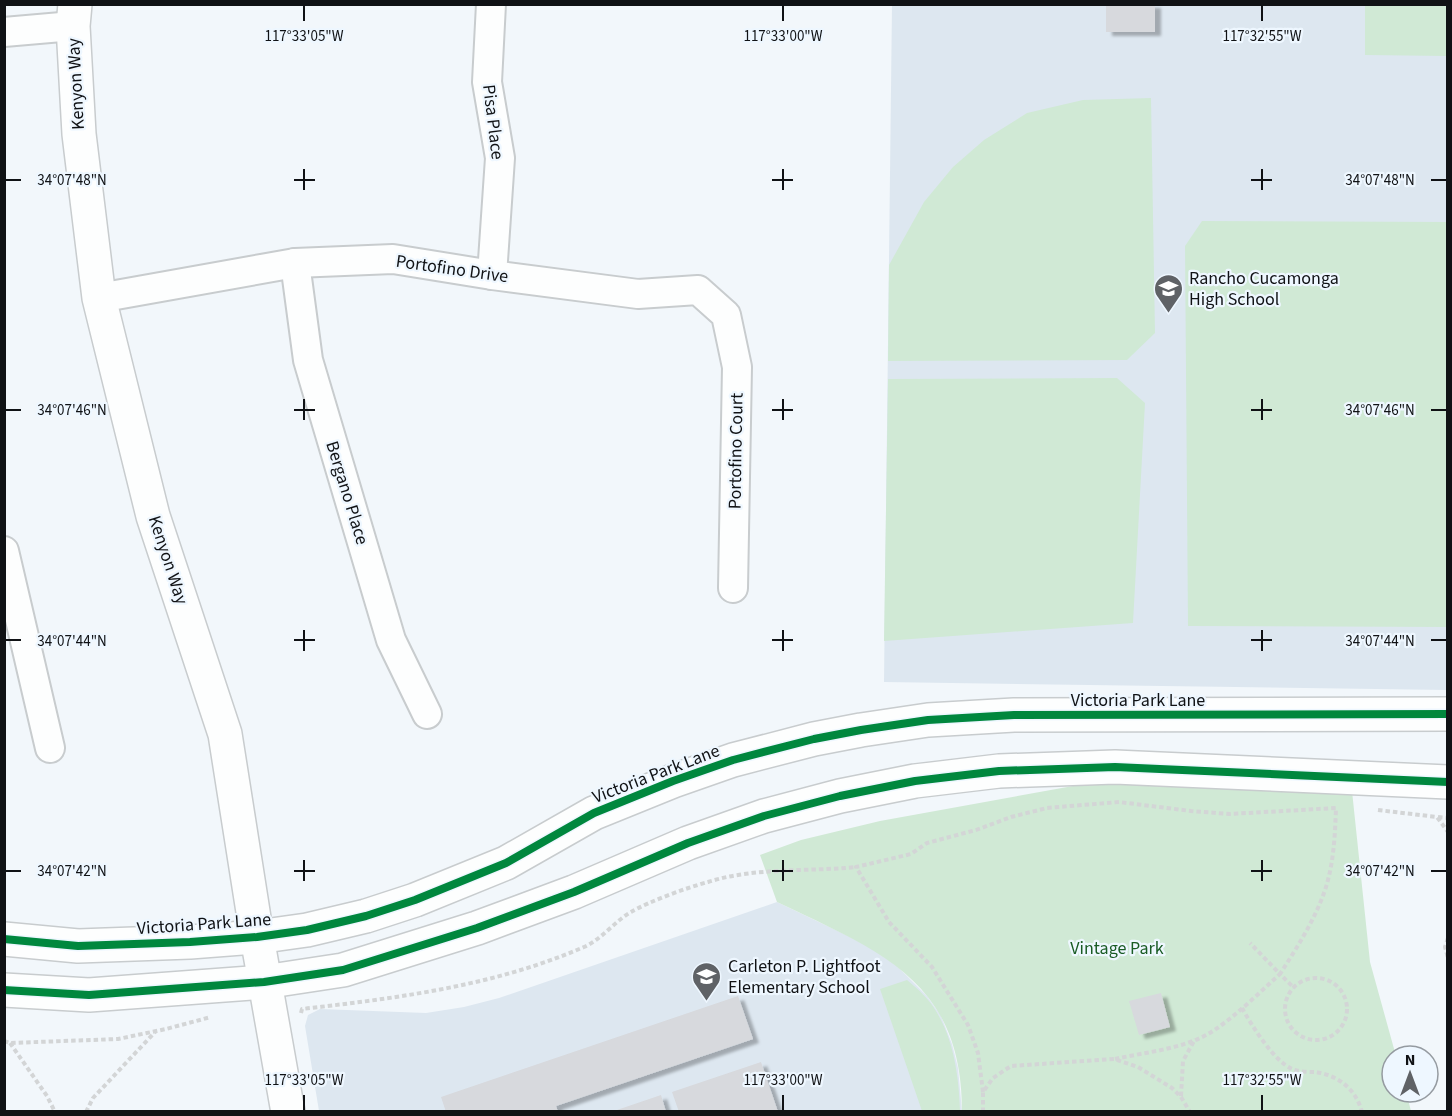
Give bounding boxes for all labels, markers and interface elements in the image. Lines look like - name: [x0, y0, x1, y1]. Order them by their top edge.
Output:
- text: 117°33'05"W: [264, 26, 344, 47]
- text: 117°33'00"W: [743, 26, 823, 47]
- text: 117°32'55"W: [1222, 26, 1302, 47]
- street label: Kenyon Way: [61, 37, 91, 131]
- street label: Pisa Place: [476, 83, 510, 161]
- text: 34°07'48"N: [37, 170, 107, 191]
- text: 34°07'48"N: [1345, 170, 1415, 191]
- street label: Portofino Drive: [394, 249, 510, 289]
- place label: Rancho Cucamonga High School: [1189, 266, 1339, 312]
- school or university icon: Rancho Cucamonga High School: [1152, 272, 1184, 314]
- street label: Portofino Court: [722, 393, 750, 509]
- text: 34°07'46"N: [37, 400, 107, 421]
- text: 34°07'46"N: [1345, 400, 1415, 421]
- street label: Bergano Place: [319, 438, 375, 548]
- street label: Kenyon Way: [142, 512, 194, 608]
- text: 34°07'44"N: [37, 631, 107, 652]
- text: 34°07'44"N: [1345, 631, 1415, 652]
- street label: Victoria Park Lane: [1071, 688, 1205, 713]
- street label: Victoria Park Lane: [589, 738, 723, 810]
- text: 34°07'42"N: [37, 861, 107, 882]
- text: 34°07'42"N: [1345, 861, 1415, 882]
- street label: Victoria Park Lane: [136, 907, 272, 941]
- park label: Vintage Park: [1070, 936, 1164, 961]
- place label: Carleton P. Lightfoot Elementary School: [728, 954, 881, 1000]
- school or university icon: Carleton P. Lightfoot Elementary School: [691, 960, 723, 1002]
- north arrow: [1380, 1044, 1440, 1104]
- text: N: [1405, 1049, 1415, 1071]
- text: 117°33'05"W: [264, 1070, 344, 1091]
- text: 117°33'00"W: [743, 1070, 823, 1091]
- text: 117°32'55"W: [1222, 1070, 1302, 1091]

